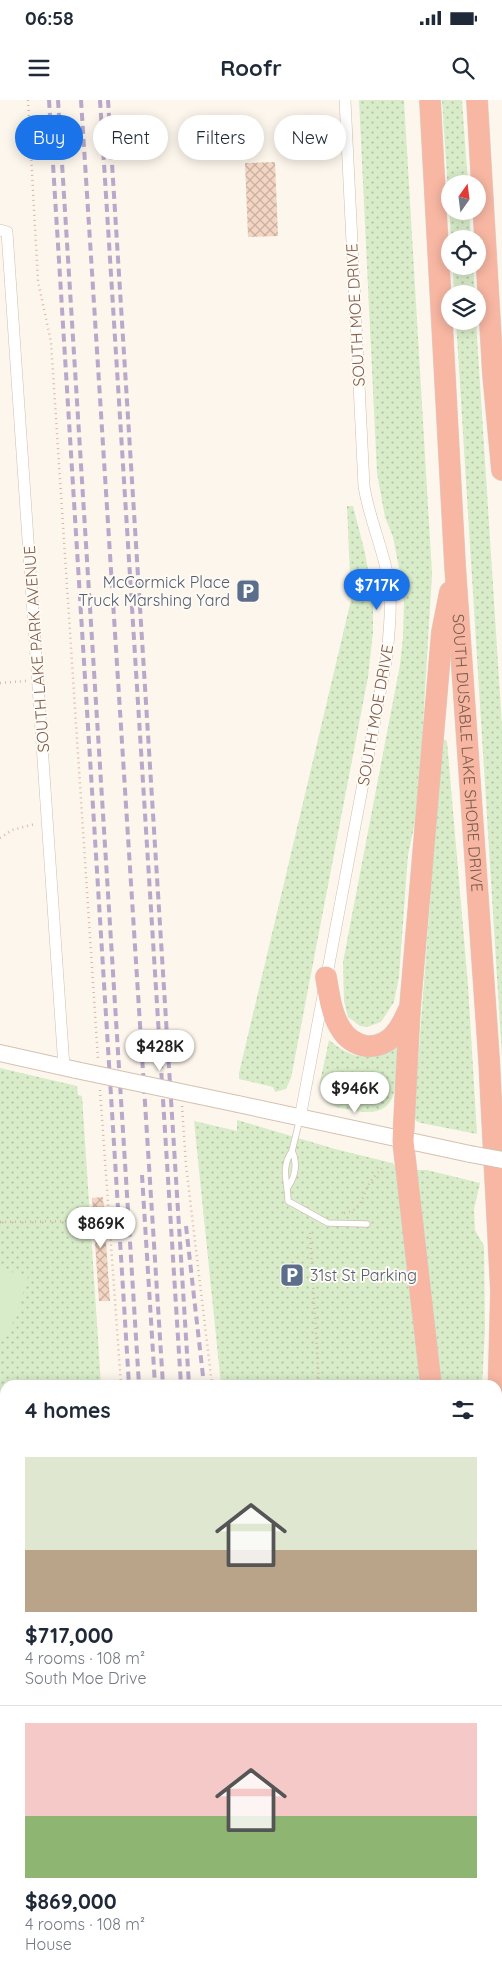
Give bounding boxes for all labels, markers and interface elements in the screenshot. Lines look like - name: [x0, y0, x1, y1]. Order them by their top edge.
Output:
- text: 06:58: [25, 6, 74, 30]
- icon: menu: [25, 54, 53, 82]
- text: Roofr: [220, 54, 282, 82]
- icon: search: [449, 54, 477, 82]
- chip: Buy: [15, 115, 83, 160]
- chip: Rent: [93, 115, 168, 160]
- chip: Filters: [178, 115, 264, 160]
- chip: New: [274, 115, 346, 160]
- north arrow: [441, 175, 486, 220]
- map controls: [441, 175, 486, 330]
- button: locate: [441, 230, 486, 275]
- street label: SOUTH MOE DRIVE: [341, 243, 369, 387]
- button: layers: [441, 285, 486, 330]
- street label: SOUTH LAKE PARK AVENUE: [19, 545, 53, 753]
- pin: $717K: [342, 568, 412, 611]
- place label: McCormick Place Truck Marshing Yard: [78, 572, 230, 610]
- text: $717K: [355, 575, 399, 595]
- parking icon: McCormick Place Truck Marshing Yard: [235, 578, 261, 604]
- street label: SOUTH DUSABLE LAKE SHORE DRIVE: [448, 613, 487, 893]
- street label: SOUTH MOE DRIVE: [353, 643, 397, 787]
- pin: $428K: [125, 1030, 195, 1072]
- text: $428K: [136, 1036, 184, 1056]
- pin: $946K: [320, 1072, 390, 1114]
- text: $946K: [331, 1078, 379, 1098]
- pin: $869K: [66, 1206, 136, 1249]
- text: $869K: [78, 1213, 124, 1233]
- parking icon: 31st St Parking: [279, 1262, 305, 1288]
- place label: 31st St Parking: [310, 1265, 417, 1285]
- icon: filters: [449, 1396, 477, 1424]
- text: 4 homes: [25, 1397, 111, 1423]
- icon: home: [206, 1490, 296, 1580]
- text: $717,000: [25, 1622, 113, 1648]
- text: 4 rooms · 108 m²: [25, 1648, 145, 1668]
- text: South Moe Drive: [25, 1668, 146, 1688]
- icon: home: [206, 1755, 296, 1845]
- text: $869,000: [25, 1888, 117, 1914]
- text: 4 rooms · 108 m²: [25, 1914, 145, 1934]
- text: House: [25, 1934, 72, 1954]

